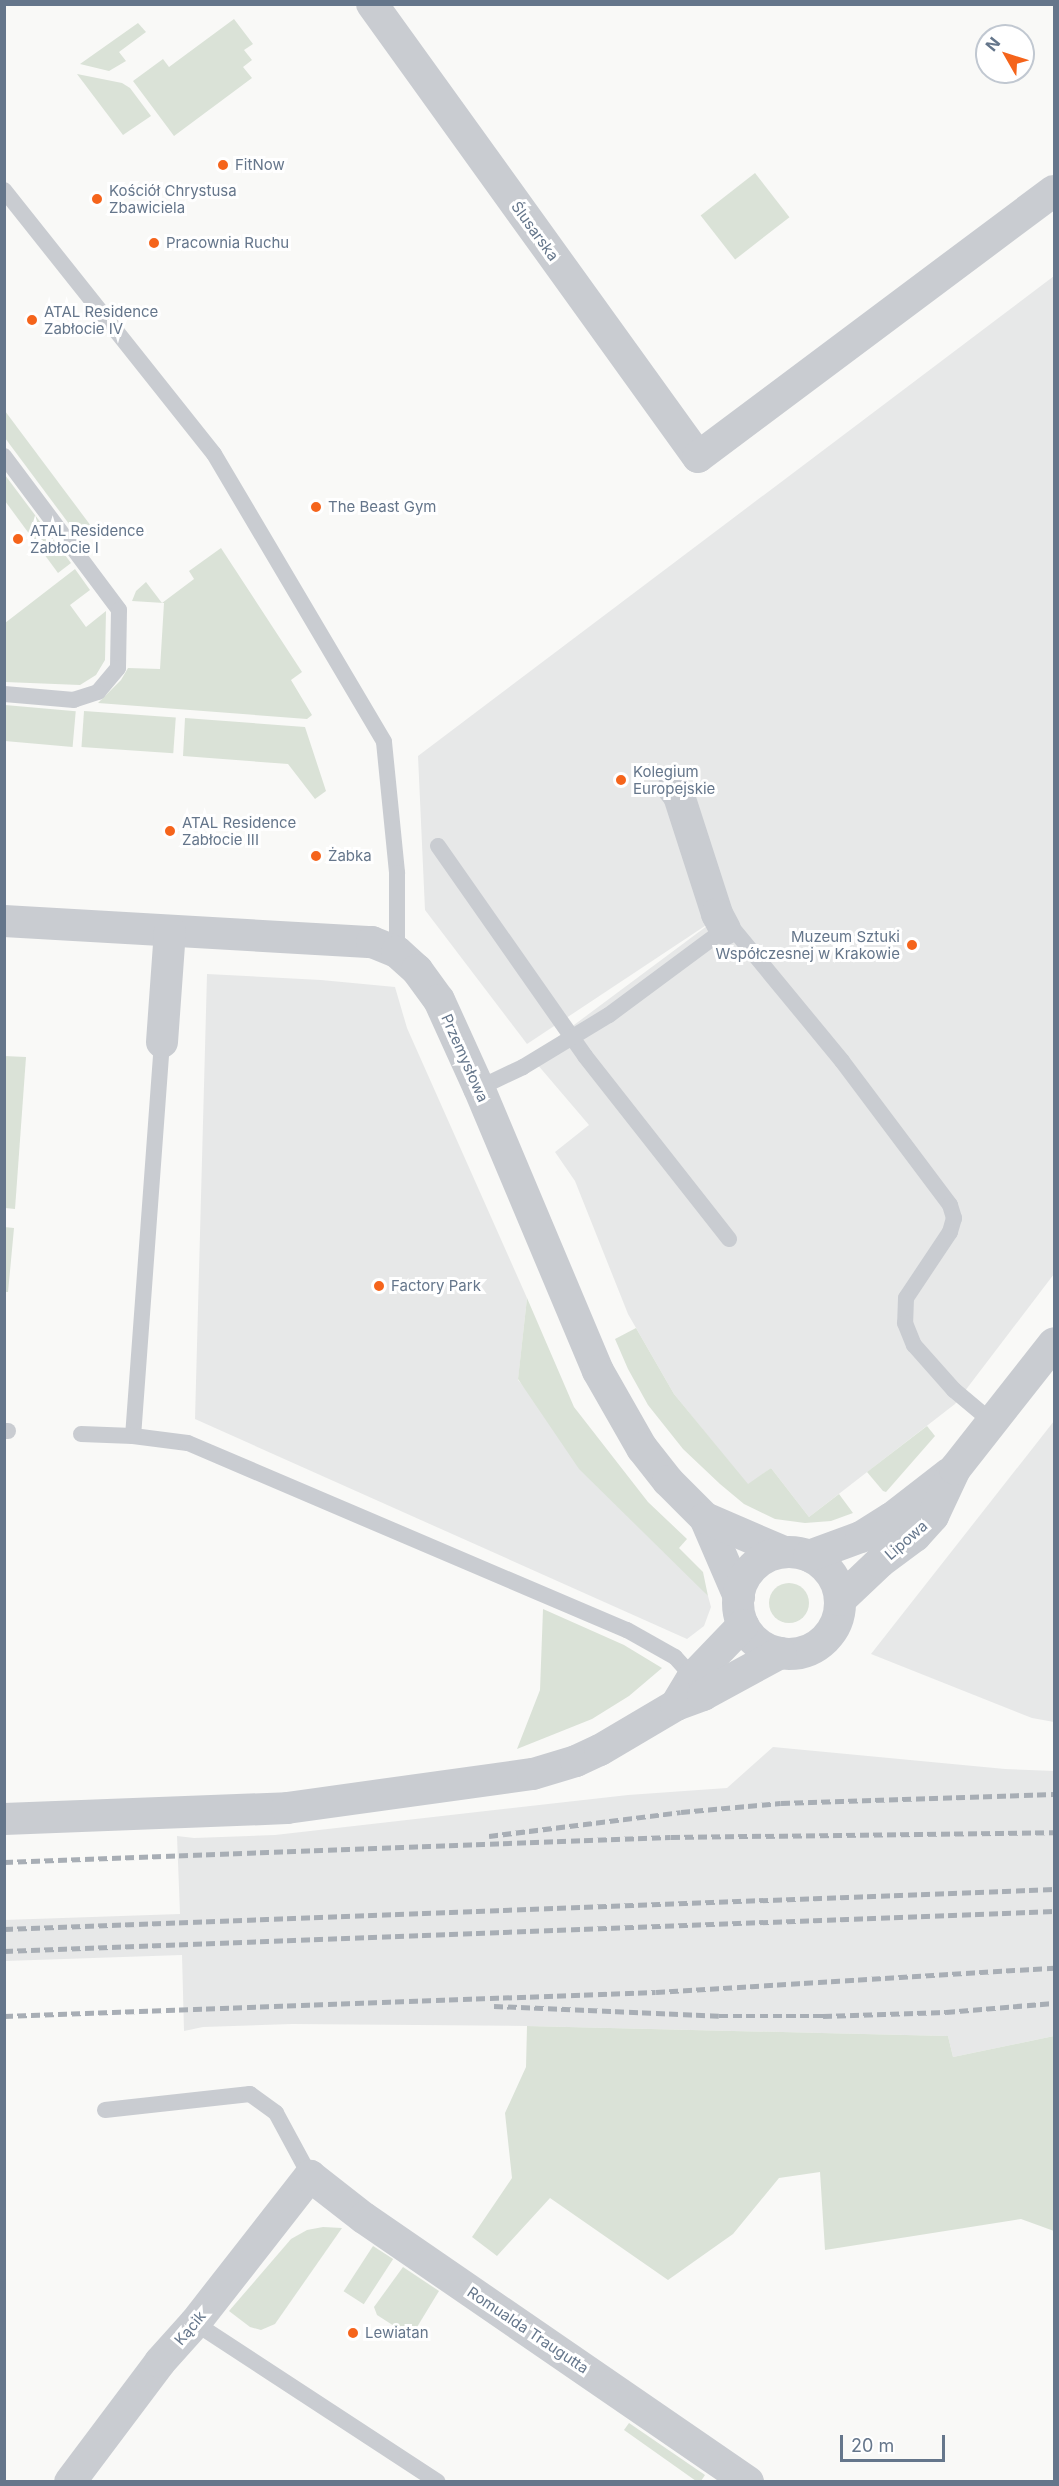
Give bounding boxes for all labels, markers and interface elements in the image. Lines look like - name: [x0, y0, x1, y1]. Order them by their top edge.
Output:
- north arrow: [975, 24, 1035, 84]
- text: N: [981, 33, 1004, 55]
- place label: FitNow: [235, 156, 285, 174]
- marker: FitNow: [216, 158, 230, 172]
- place label: Kościół Chrystusa Zbawiciela: [109, 181, 237, 216]
- marker: Kościół Chrystusa Zbawiciela: [90, 192, 104, 206]
- street label: Ślusarska: [508, 198, 562, 264]
- place label: Pracownia Ruchu: [166, 234, 289, 252]
- marker: Pracownia Ruchu: [147, 236, 161, 250]
- place label: ATAL Residence Zabłocie IV: [44, 302, 158, 337]
- marker: ATAL Residence Zabłocie IV: [25, 313, 39, 327]
- place label: The Beast Gym: [328, 498, 436, 516]
- marker: The Beast Gym: [309, 500, 323, 514]
- place label: ATAL Residence Zabłocie I: [30, 521, 144, 556]
- marker: ATAL Residence Zabłocie I: [11, 532, 25, 546]
- place label: Kolegium Europejskie: [633, 762, 715, 797]
- marker: Kolegium Europejskie: [614, 773, 628, 787]
- place label: ATAL Residence Zabłocie III: [182, 813, 296, 848]
- marker: ATAL Residence Zabłocie III: [163, 824, 177, 838]
- place label: Żabka: [328, 847, 372, 865]
- marker: Żabka: [309, 849, 323, 863]
- place label: Muzeum Sztuki Współczesnej w Krakowie: [716, 927, 900, 962]
- marker: Muzeum Sztuki Współczesnej w Krakowie: [905, 938, 919, 952]
- street label: Przemysłowa: [438, 1011, 492, 1105]
- place label: Factory Park: [391, 1277, 481, 1295]
- marker: Factory Park: [372, 1279, 386, 1293]
- street label: Lipowa: [881, 1517, 931, 1563]
- street label: Romualda Traugutta: [464, 2283, 592, 2377]
- street label: Kącik: [171, 2307, 209, 2349]
- place label: Lewiatan: [365, 2324, 429, 2342]
- marker: Lewiatan: [346, 2326, 360, 2340]
- scale bar: [843, 2423, 948, 2461]
- text: 20 m: [851, 2435, 894, 2456]

